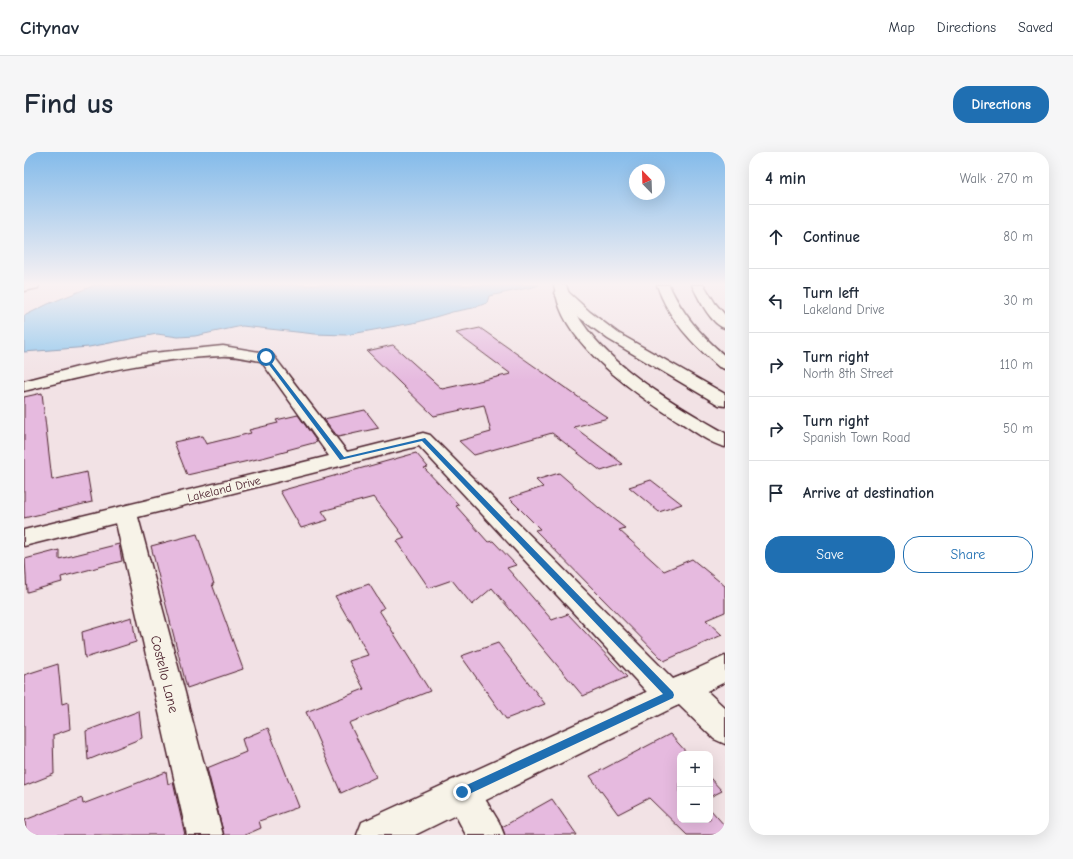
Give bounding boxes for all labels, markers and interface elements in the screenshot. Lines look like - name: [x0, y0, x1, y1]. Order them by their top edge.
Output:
- text: Citynav: [20, 17, 79, 39]
- text: Map: [888, 19, 915, 36]
- text: Directions: [937, 19, 996, 36]
- text: Saved: [1018, 19, 1053, 36]
- button: Directions: [953, 86, 1049, 123]
- text: Find us: [24, 88, 113, 120]
- north arrow: [629, 164, 665, 200]
- text: 4 min: [765, 169, 806, 188]
- text: Walk · 270 m: [960, 171, 1033, 186]
- icon: ahead: [765, 226, 787, 248]
- text: Continue: [803, 228, 860, 246]
- text: 80 m: [1003, 229, 1033, 244]
- text: Turn left: [803, 284, 859, 302]
- icon: left: [765, 290, 787, 312]
- text: 30 m: [1003, 293, 1033, 308]
- text: Lakeland Drive: [803, 302, 884, 317]
- route start: [257, 348, 275, 366]
- text: Turn right: [803, 348, 869, 366]
- icon: right: [765, 354, 787, 376]
- text: 110 m: [1000, 357, 1033, 372]
- text: North 8th Street: [803, 366, 893, 381]
- text: Turn right: [803, 412, 869, 430]
- icon: right: [765, 418, 787, 440]
- text: 50 m: [1003, 421, 1033, 436]
- text: Spanish Town Road: [803, 430, 910, 445]
- street label: Lakeland Drive: [186, 473, 262, 505]
- icon: arrive: [765, 482, 787, 504]
- text: Arrive at destination: [803, 484, 934, 502]
- button: Save: [765, 536, 895, 573]
- button: Share: [903, 536, 1033, 573]
- street label: Costello Lane: [147, 634, 182, 715]
- map controls: [677, 751, 713, 823]
- button: +: [677, 751, 713, 787]
- route end: [453, 783, 471, 801]
- button: −: [677, 787, 713, 823]

